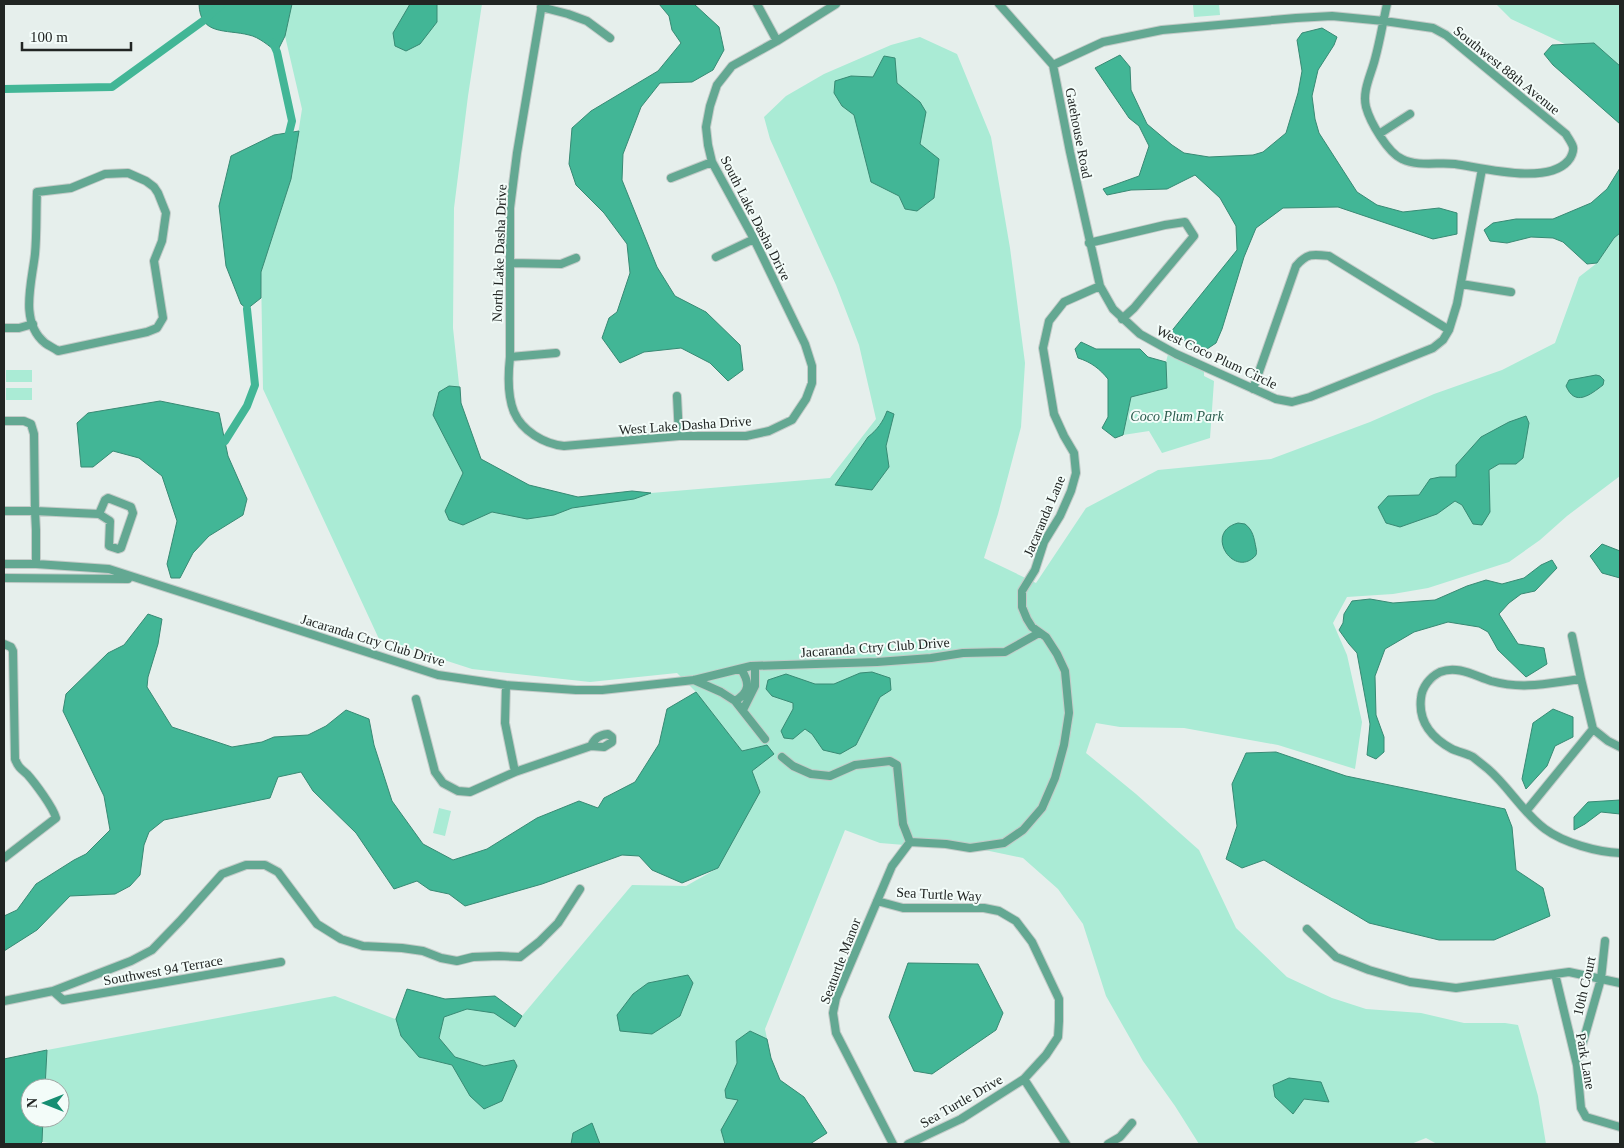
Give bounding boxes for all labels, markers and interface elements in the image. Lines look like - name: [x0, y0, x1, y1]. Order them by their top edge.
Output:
- scale bar: [22, 20, 131, 52]
- street label: Southwest 88th Avenue: [1451, 23, 1563, 118]
- text: 100 m: [30, 29, 68, 45]
- street label: Gatehouse Road: [1062, 86, 1095, 180]
- street label: South Lake Dasha Drive: [718, 153, 794, 283]
- street label: North Lake Dasha Drive: [490, 184, 509, 322]
- street label: West Coco Plum Circle: [1154, 323, 1280, 392]
- park label: Coco Plum Park: [1130, 409, 1224, 424]
- street label: West Lake Dasha Drive: [618, 413, 752, 438]
- street label: Jacaranda Lane: [1021, 473, 1068, 559]
- street label: Jacaranda Ctry Club Drive: [299, 611, 447, 670]
- street label: Jacaranda Ctry Club Drive: [800, 635, 950, 660]
- street label: Sea Turtle Way: [896, 885, 982, 904]
- street label: Seaturtle Manor: [817, 916, 864, 1006]
- street label: Southwest 94 Terrace: [102, 953, 224, 988]
- street label: 10th Court: [1570, 955, 1599, 1017]
- street label: Park Lane: [1573, 1032, 1598, 1091]
- street label: Sea Turtle Drive: [917, 1072, 1005, 1131]
- north arrow: [20, 1078, 70, 1128]
- text: N: [25, 1098, 40, 1108]

